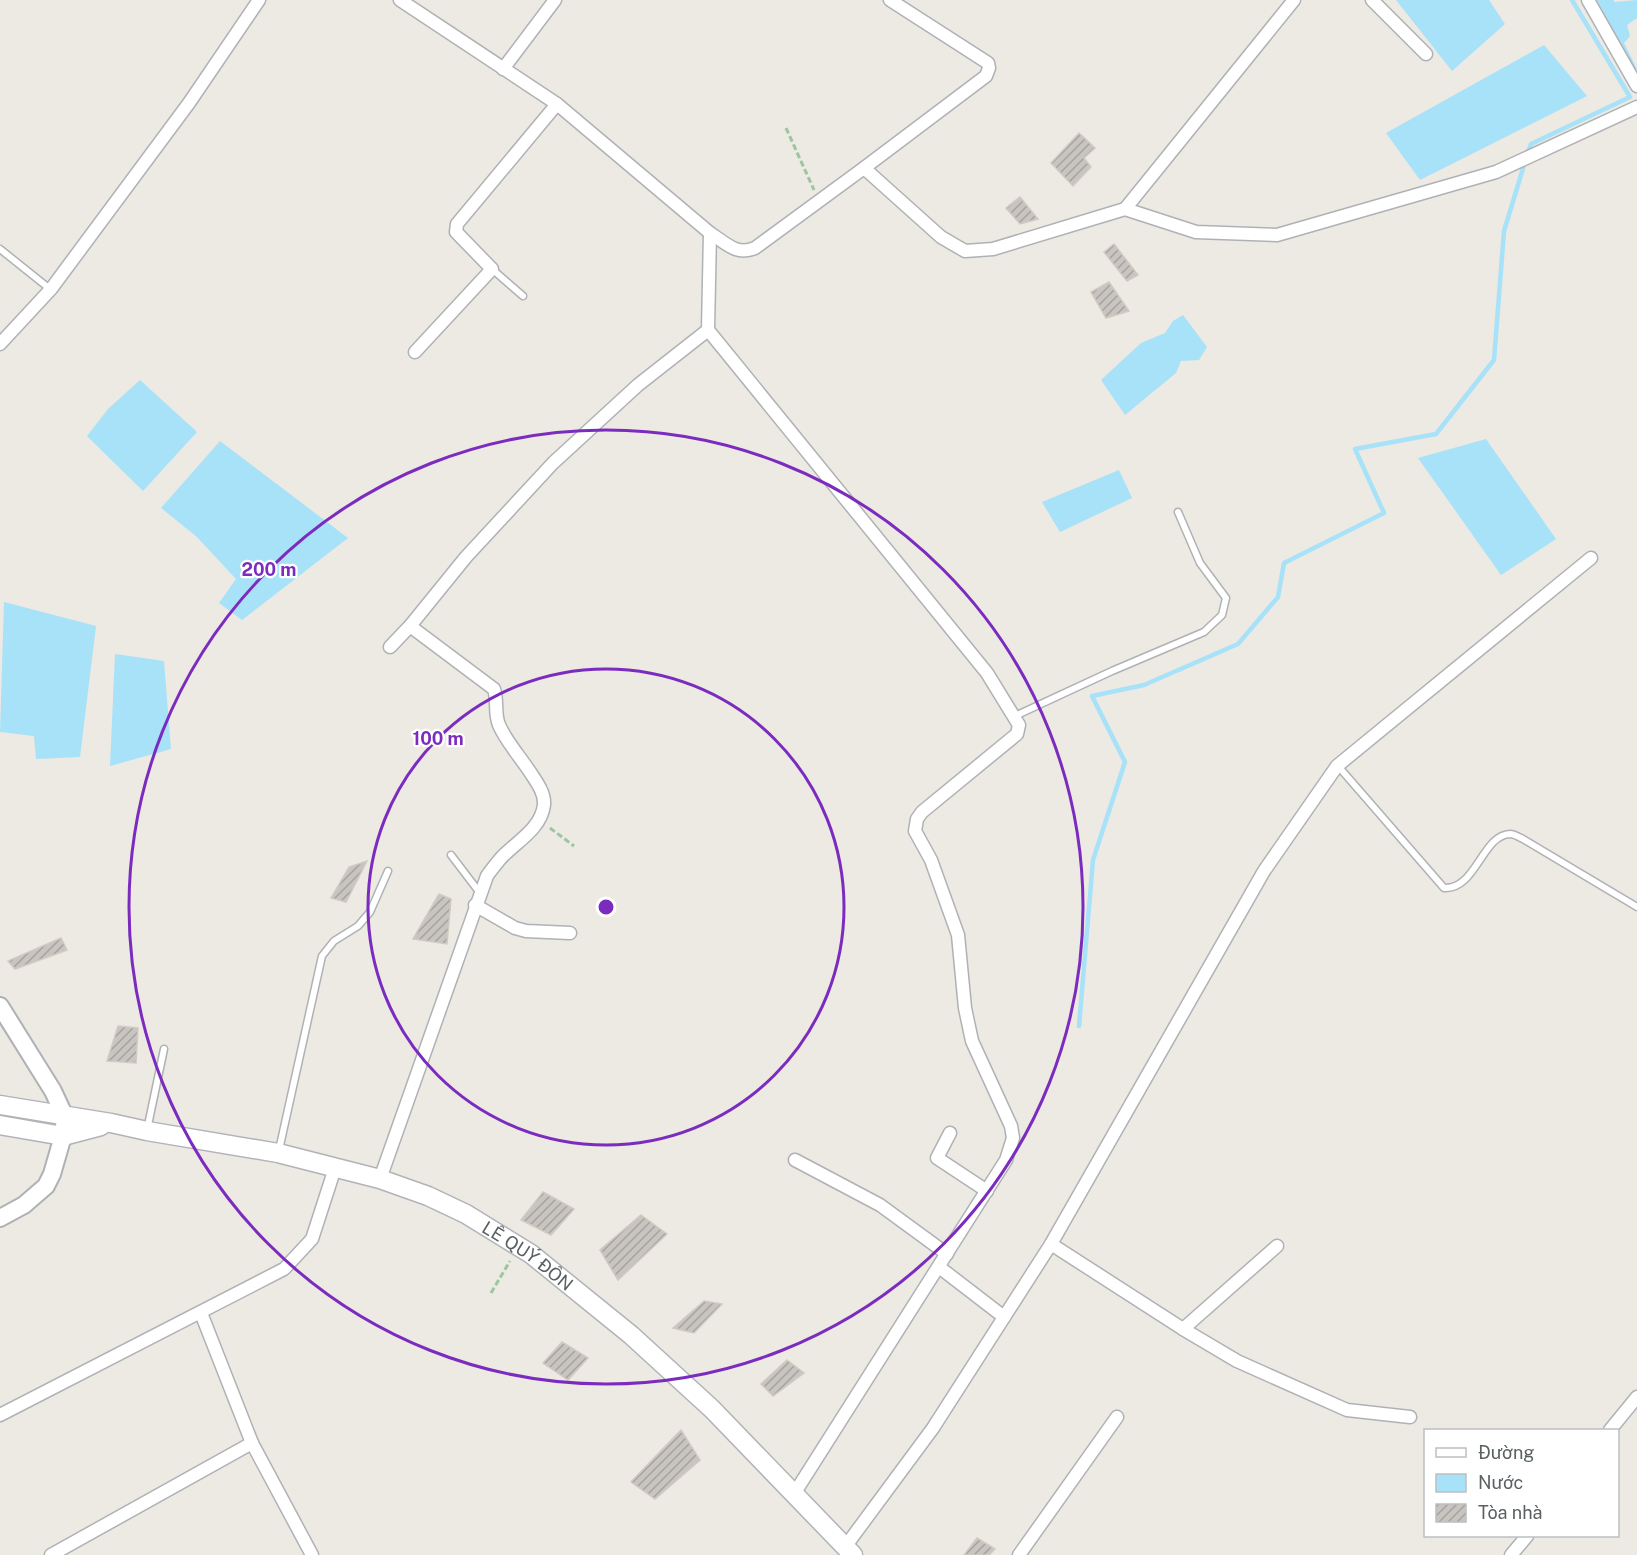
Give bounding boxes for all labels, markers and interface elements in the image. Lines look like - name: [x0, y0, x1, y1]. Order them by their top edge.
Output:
- text: 200 m: [242, 559, 296, 580]
- text: 100 m: [412, 728, 464, 749]
- centre of rings: [596, 897, 616, 917]
- street label: LÊ QUÝ ĐÔN: [479, 1216, 578, 1295]
- legend: [1424, 1429, 1619, 1537]
- text: Đường: [1478, 1442, 1535, 1463]
- text: Nước: [1478, 1472, 1523, 1493]
- text: Tòa nhà: [1478, 1502, 1543, 1523]

